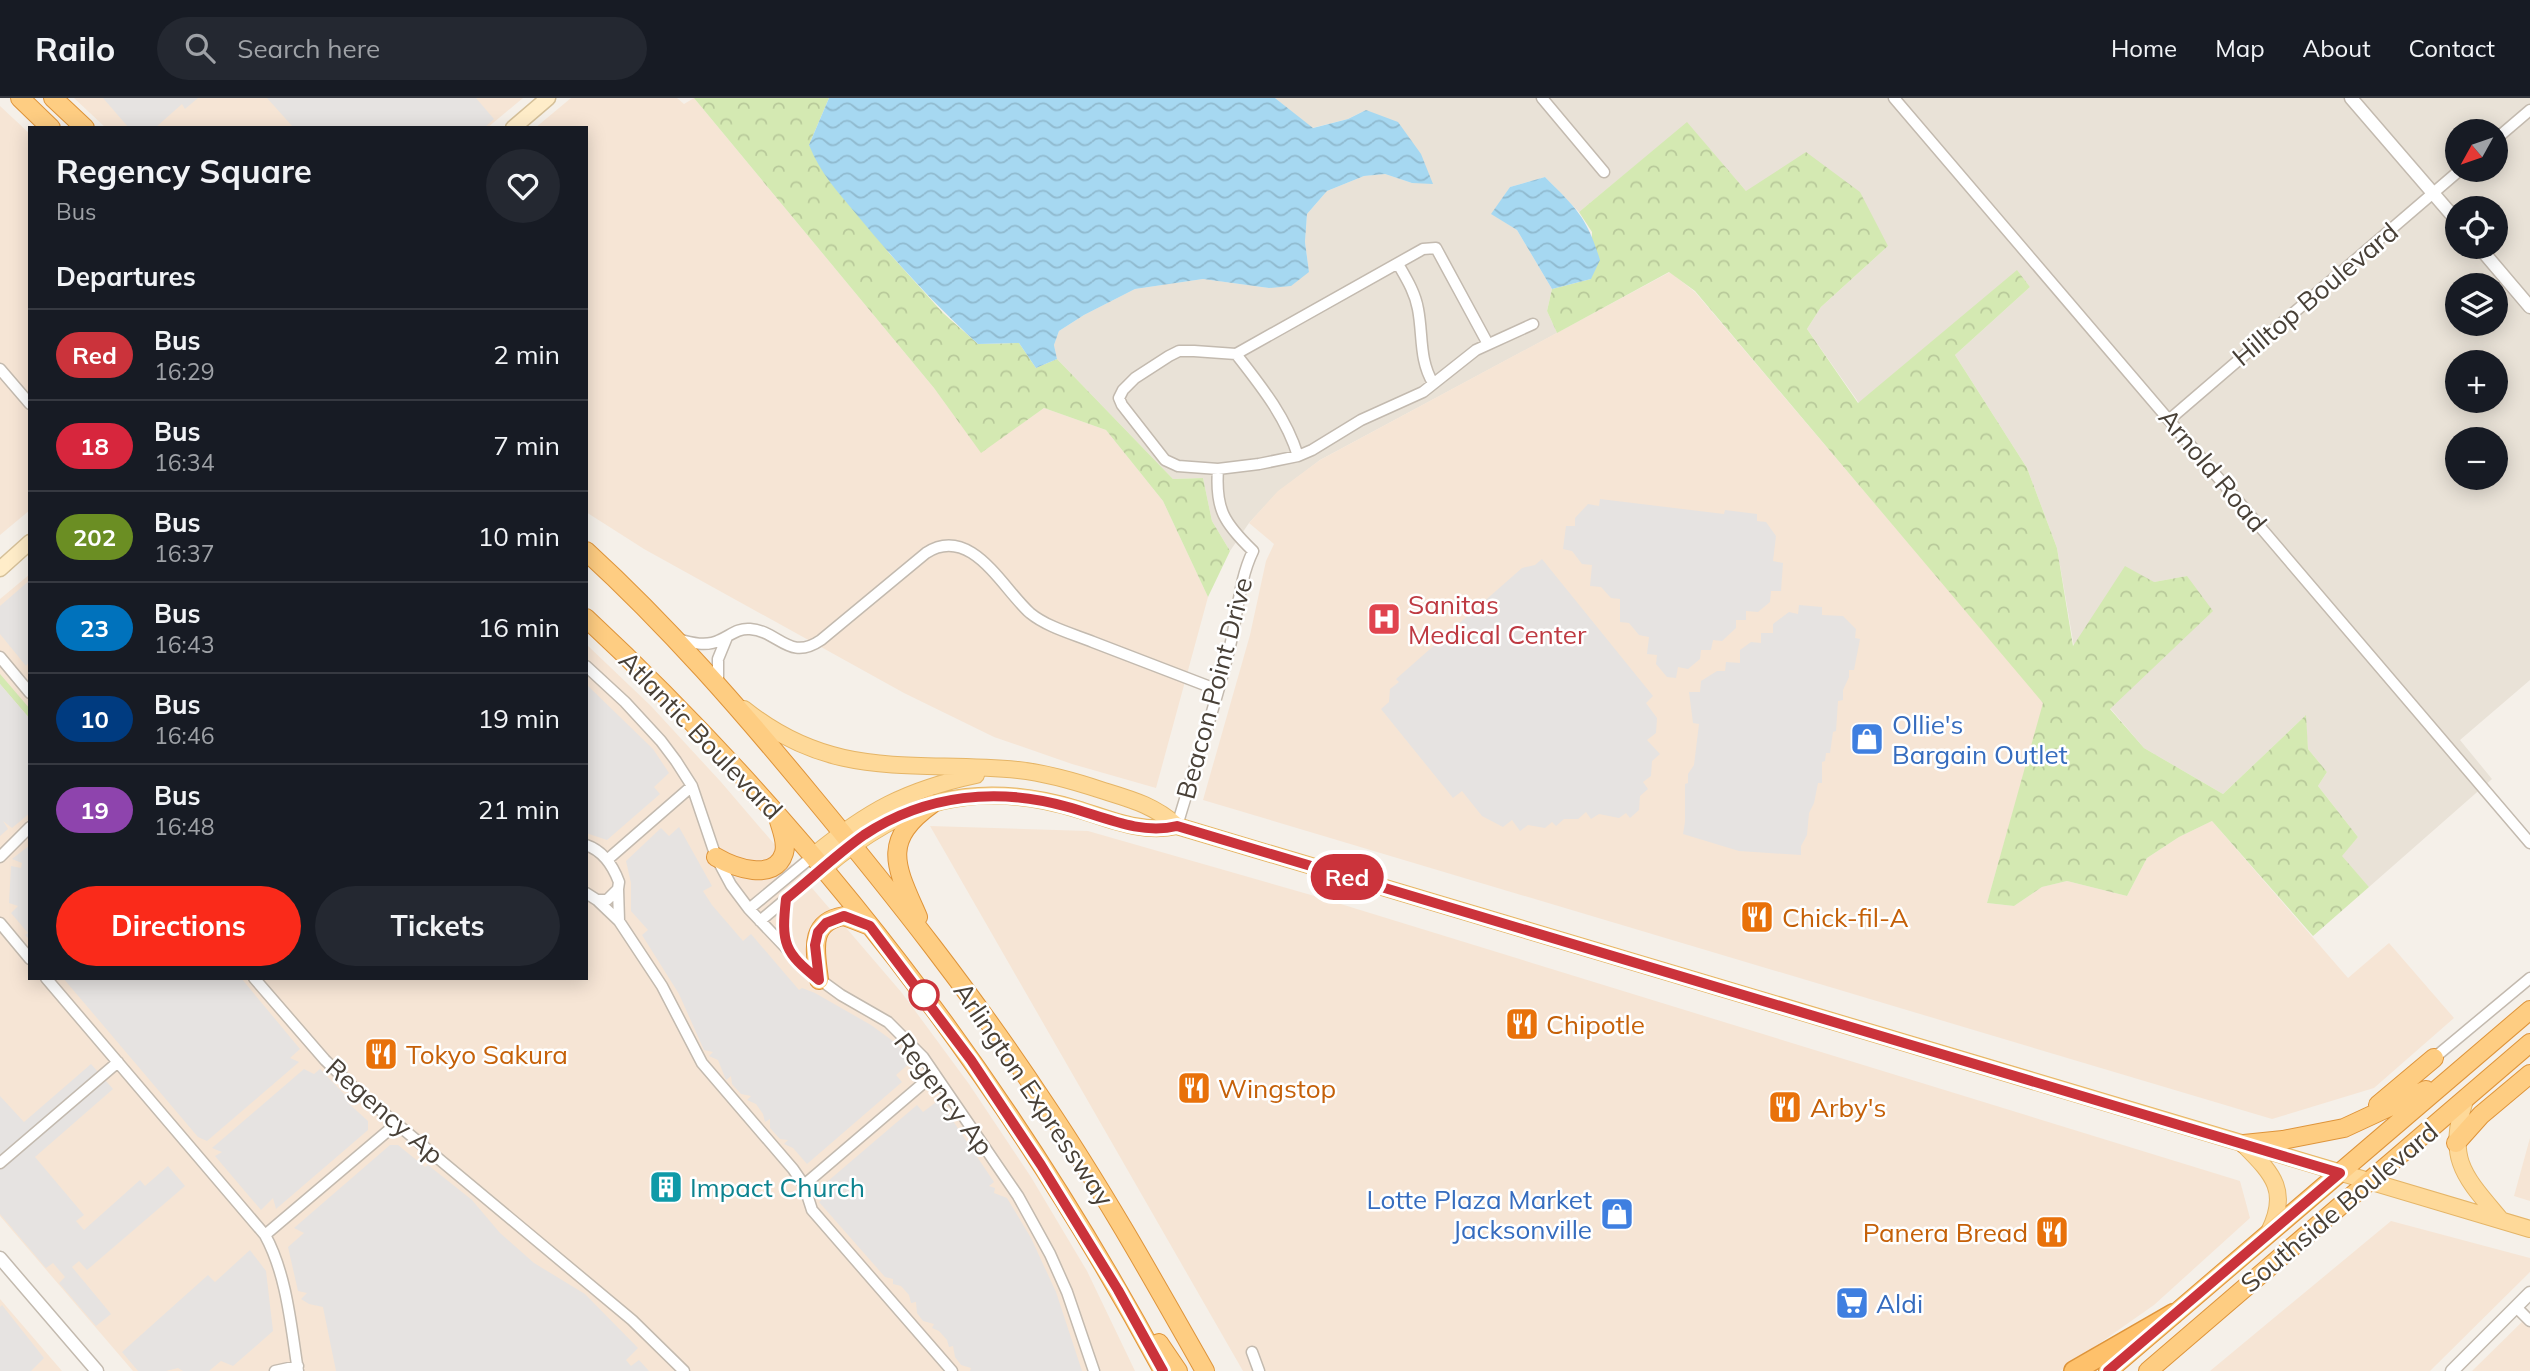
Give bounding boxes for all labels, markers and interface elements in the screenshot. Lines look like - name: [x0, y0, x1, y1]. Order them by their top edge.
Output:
- search box: [157, 17, 647, 80]
- text: Railo: [35, 28, 115, 69]
- icon: search: [181, 29, 219, 67]
- text: Search here: [237, 32, 380, 65]
- text: Home: [2111, 33, 2177, 63]
- text: Map: [2215, 33, 2265, 63]
- text: About: [2303, 33, 2371, 63]
- text: Contact: [2409, 33, 2495, 63]
- north arrow: [2445, 119, 2508, 182]
- map controls: [2445, 119, 2508, 490]
- button: heart: [486, 149, 560, 223]
- text: Regency Square: [56, 150, 312, 191]
- button: locate: [2445, 196, 2508, 259]
- text: Bus: [56, 197, 96, 226]
- street label: Hilltop Boulevard: [2225, 215, 2405, 373]
- text: Departures: [56, 260, 196, 293]
- button: layers: [2445, 273, 2508, 336]
- text: Bus: [154, 324, 200, 357]
- text: 2 min: [493, 338, 560, 371]
- text: Red: [72, 340, 117, 370]
- button: +: [2445, 350, 2508, 413]
- text: 16:29: [154, 357, 214, 386]
- street label: Arnold Road: [2152, 402, 2274, 538]
- text: Bus: [154, 415, 200, 448]
- button: −: [2445, 427, 2508, 490]
- text: 7 min: [493, 429, 560, 462]
- text: 18: [80, 431, 109, 461]
- text: 16:34: [154, 448, 214, 477]
- text: Bus: [154, 506, 200, 539]
- text: 10 min: [478, 520, 560, 553]
- text: 202: [73, 522, 116, 552]
- text: 16:37: [154, 539, 214, 568]
- street label: Beacon Point Drive: [1169, 574, 1259, 802]
- place label: Sanitas Medical Center: [1408, 588, 1587, 651]
- text: Bus: [154, 597, 200, 630]
- hospital icon: Sanitas Medical Center: [1365, 600, 1403, 638]
- text: 16 min: [478, 611, 560, 644]
- text: 23: [80, 613, 109, 643]
- text: 16:43: [154, 630, 214, 659]
- street label: Atlantic Boulevard: [612, 644, 790, 826]
- text: Bus: [154, 688, 200, 721]
- text: 19 min: [478, 702, 560, 735]
- text: 10: [80, 704, 109, 734]
- place label: Ollie's Bargain Outlet: [1892, 708, 2068, 771]
- shop icon: Ollie's Bargain Outlet: [1848, 720, 1886, 758]
- text: 16:46: [154, 721, 214, 750]
- text: Bus: [154, 779, 200, 812]
- text: 21 min: [478, 793, 560, 826]
- text: 19: [80, 795, 109, 825]
- text: 16:48: [154, 812, 214, 841]
- line badge: Red: [1307, 854, 1387, 900]
- text: Red: [1325, 862, 1369, 892]
- button: Directions: [56, 886, 301, 966]
- button: Tickets: [315, 886, 560, 966]
- restaurant icon: Chick-fil-A: [1738, 898, 1776, 936]
- place label: Chick-fil-A: [1782, 901, 1909, 934]
- street label: Arlington Expressway: [947, 976, 1121, 1212]
- unlabelled marker: [909, 980, 939, 1010]
- restaurant icon: Chipotle: [1503, 1005, 1541, 1043]
- place label: Chipotle: [1546, 1008, 1645, 1041]
- street label: Regency Ap: [887, 1026, 1001, 1162]
- restaurant icon: Tokyo Sakura: [362, 1035, 400, 1073]
- place label: Tokyo Sakura: [406, 1038, 568, 1071]
- street label: Regency Ap: [319, 1051, 451, 1171]
- restaurant icon: Wingstop: [1175, 1069, 1213, 1107]
- place label: Wingstop: [1218, 1072, 1336, 1105]
- restaurant icon: Arby's: [1766, 1088, 1804, 1126]
- place label: Arby's: [1810, 1091, 1886, 1124]
- street label: Southside Boulevard: [2234, 1115, 2444, 1299]
- building icon: Impact Church: [647, 1168, 685, 1206]
- place label: Impact Church: [690, 1171, 865, 1204]
- place label: Lotte Plaza Market Jacksonville: [1366, 1183, 1592, 1246]
- shop icon: Lotte Plaza Market Jacksonville: [1598, 1195, 1636, 1233]
- restaurant icon: Panera Bread: [2033, 1213, 2071, 1251]
- place label: Panera Bread: [1863, 1216, 2028, 1249]
- supermarket icon: Aldi: [1833, 1284, 1871, 1322]
- place label: Aldi: [1876, 1287, 1923, 1320]

